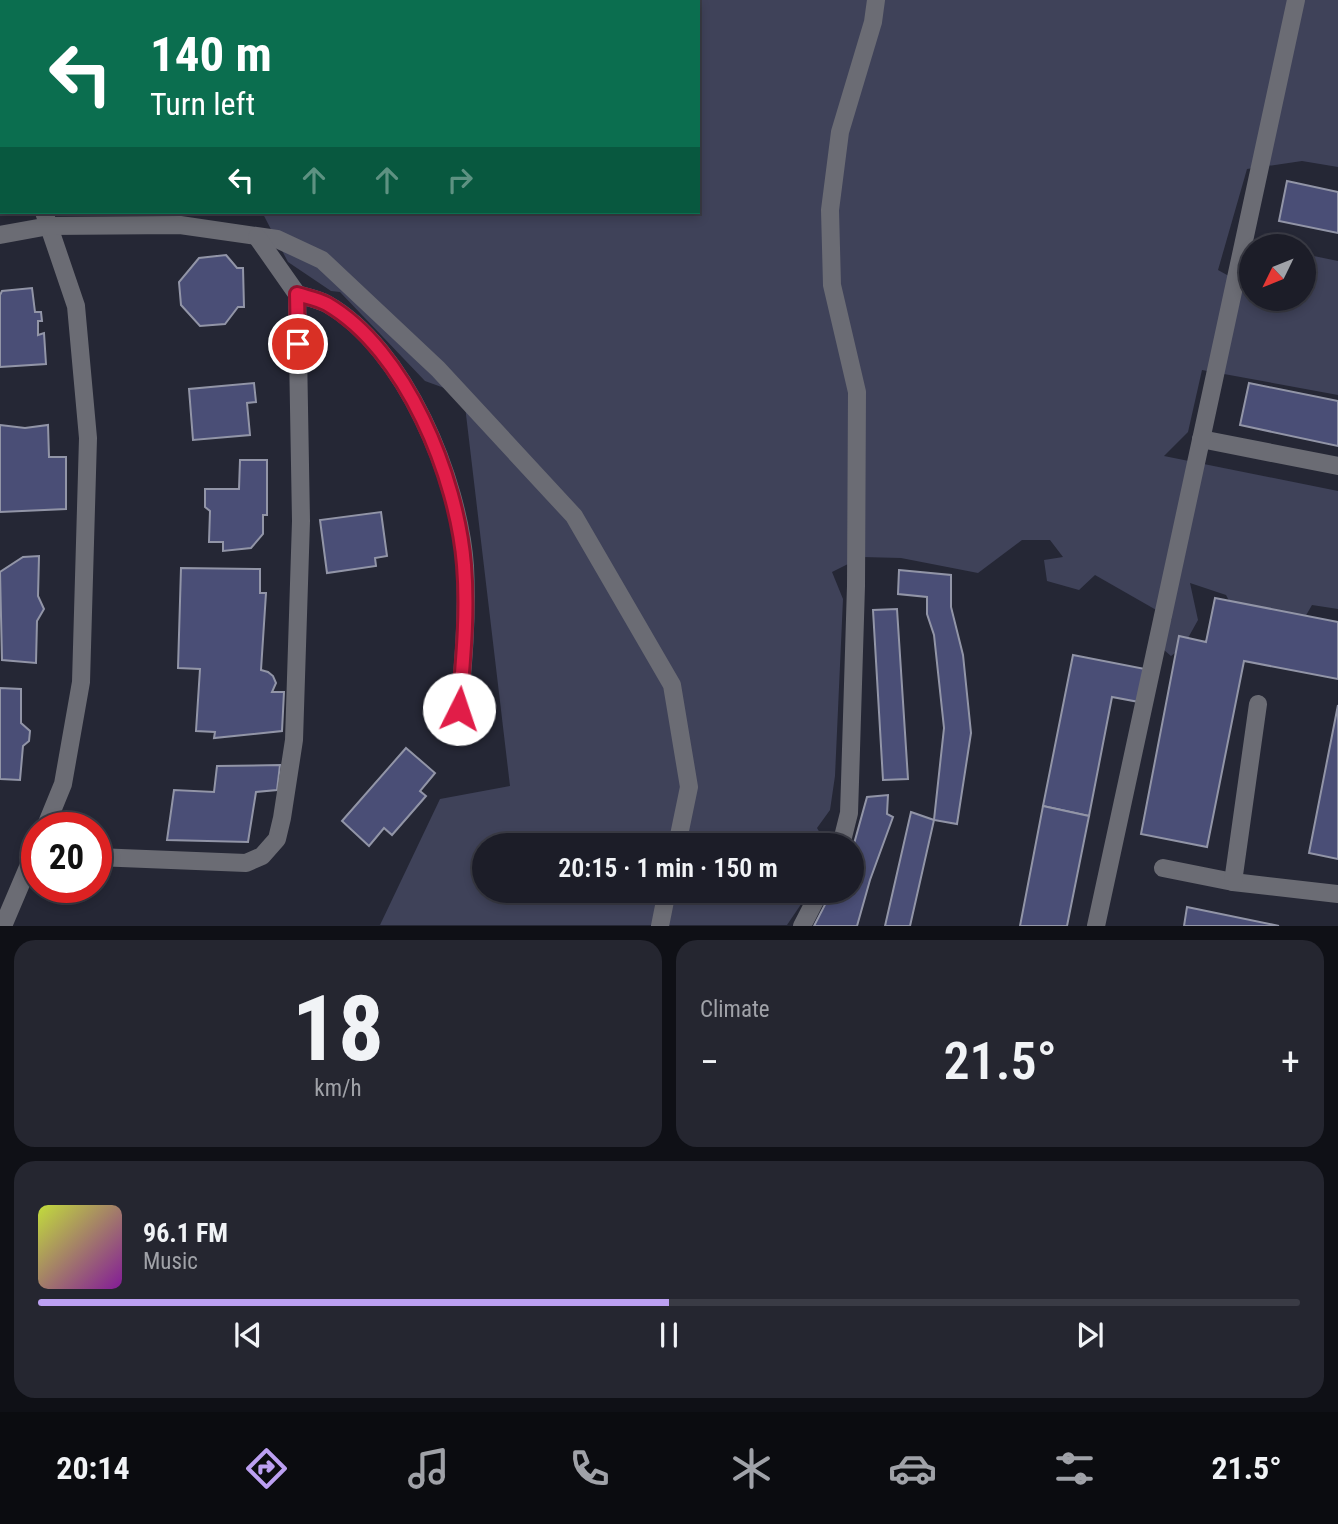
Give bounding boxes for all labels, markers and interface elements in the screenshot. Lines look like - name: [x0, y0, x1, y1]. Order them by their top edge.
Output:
- text: 140 m: [150, 26, 272, 83]
- icon: left: [35, 28, 126, 119]
- text: Turn left: [150, 85, 255, 123]
- icon: left: [222, 161, 260, 199]
- icon: ahead: [295, 161, 333, 199]
- icon: ahead: [368, 161, 406, 199]
- icon: right: [441, 161, 479, 199]
- north arrow: [1239, 234, 1316, 312]
- map controls: [1239, 234, 1316, 311]
- pin: [268, 314, 328, 374]
- icon: arrive: [279, 325, 317, 363]
- position arrow: [422, 672, 496, 746]
- speed limit sign: 20: [21, 812, 112, 903]
- text: 20:15 · 1 min · 150 m: [558, 853, 778, 883]
- text: 18: [292, 976, 384, 1082]
- text: Climate: [700, 996, 770, 1023]
- text: 21.5°: [943, 1031, 1057, 1092]
- text: −: [700, 1040, 719, 1084]
- text: +: [1281, 1040, 1300, 1084]
- text: km/h: [314, 1075, 362, 1102]
- text: 96.1 FM: [143, 1218, 228, 1248]
- text: Music: [143, 1248, 198, 1275]
- icon: previous: [229, 1316, 267, 1354]
- icon: pause: [650, 1316, 688, 1354]
- icon: next: [1071, 1316, 1109, 1354]
- icon: directions: [242, 1444, 291, 1493]
- icon: music: [404, 1444, 453, 1493]
- icon: phone: [565, 1444, 614, 1493]
- icon: climate: [727, 1444, 776, 1493]
- icon: car: [888, 1444, 937, 1493]
- icon: filters: [1050, 1444, 1099, 1493]
- text: 20:14: [56, 1449, 130, 1487]
- text: 21.5°: [1211, 1449, 1282, 1487]

